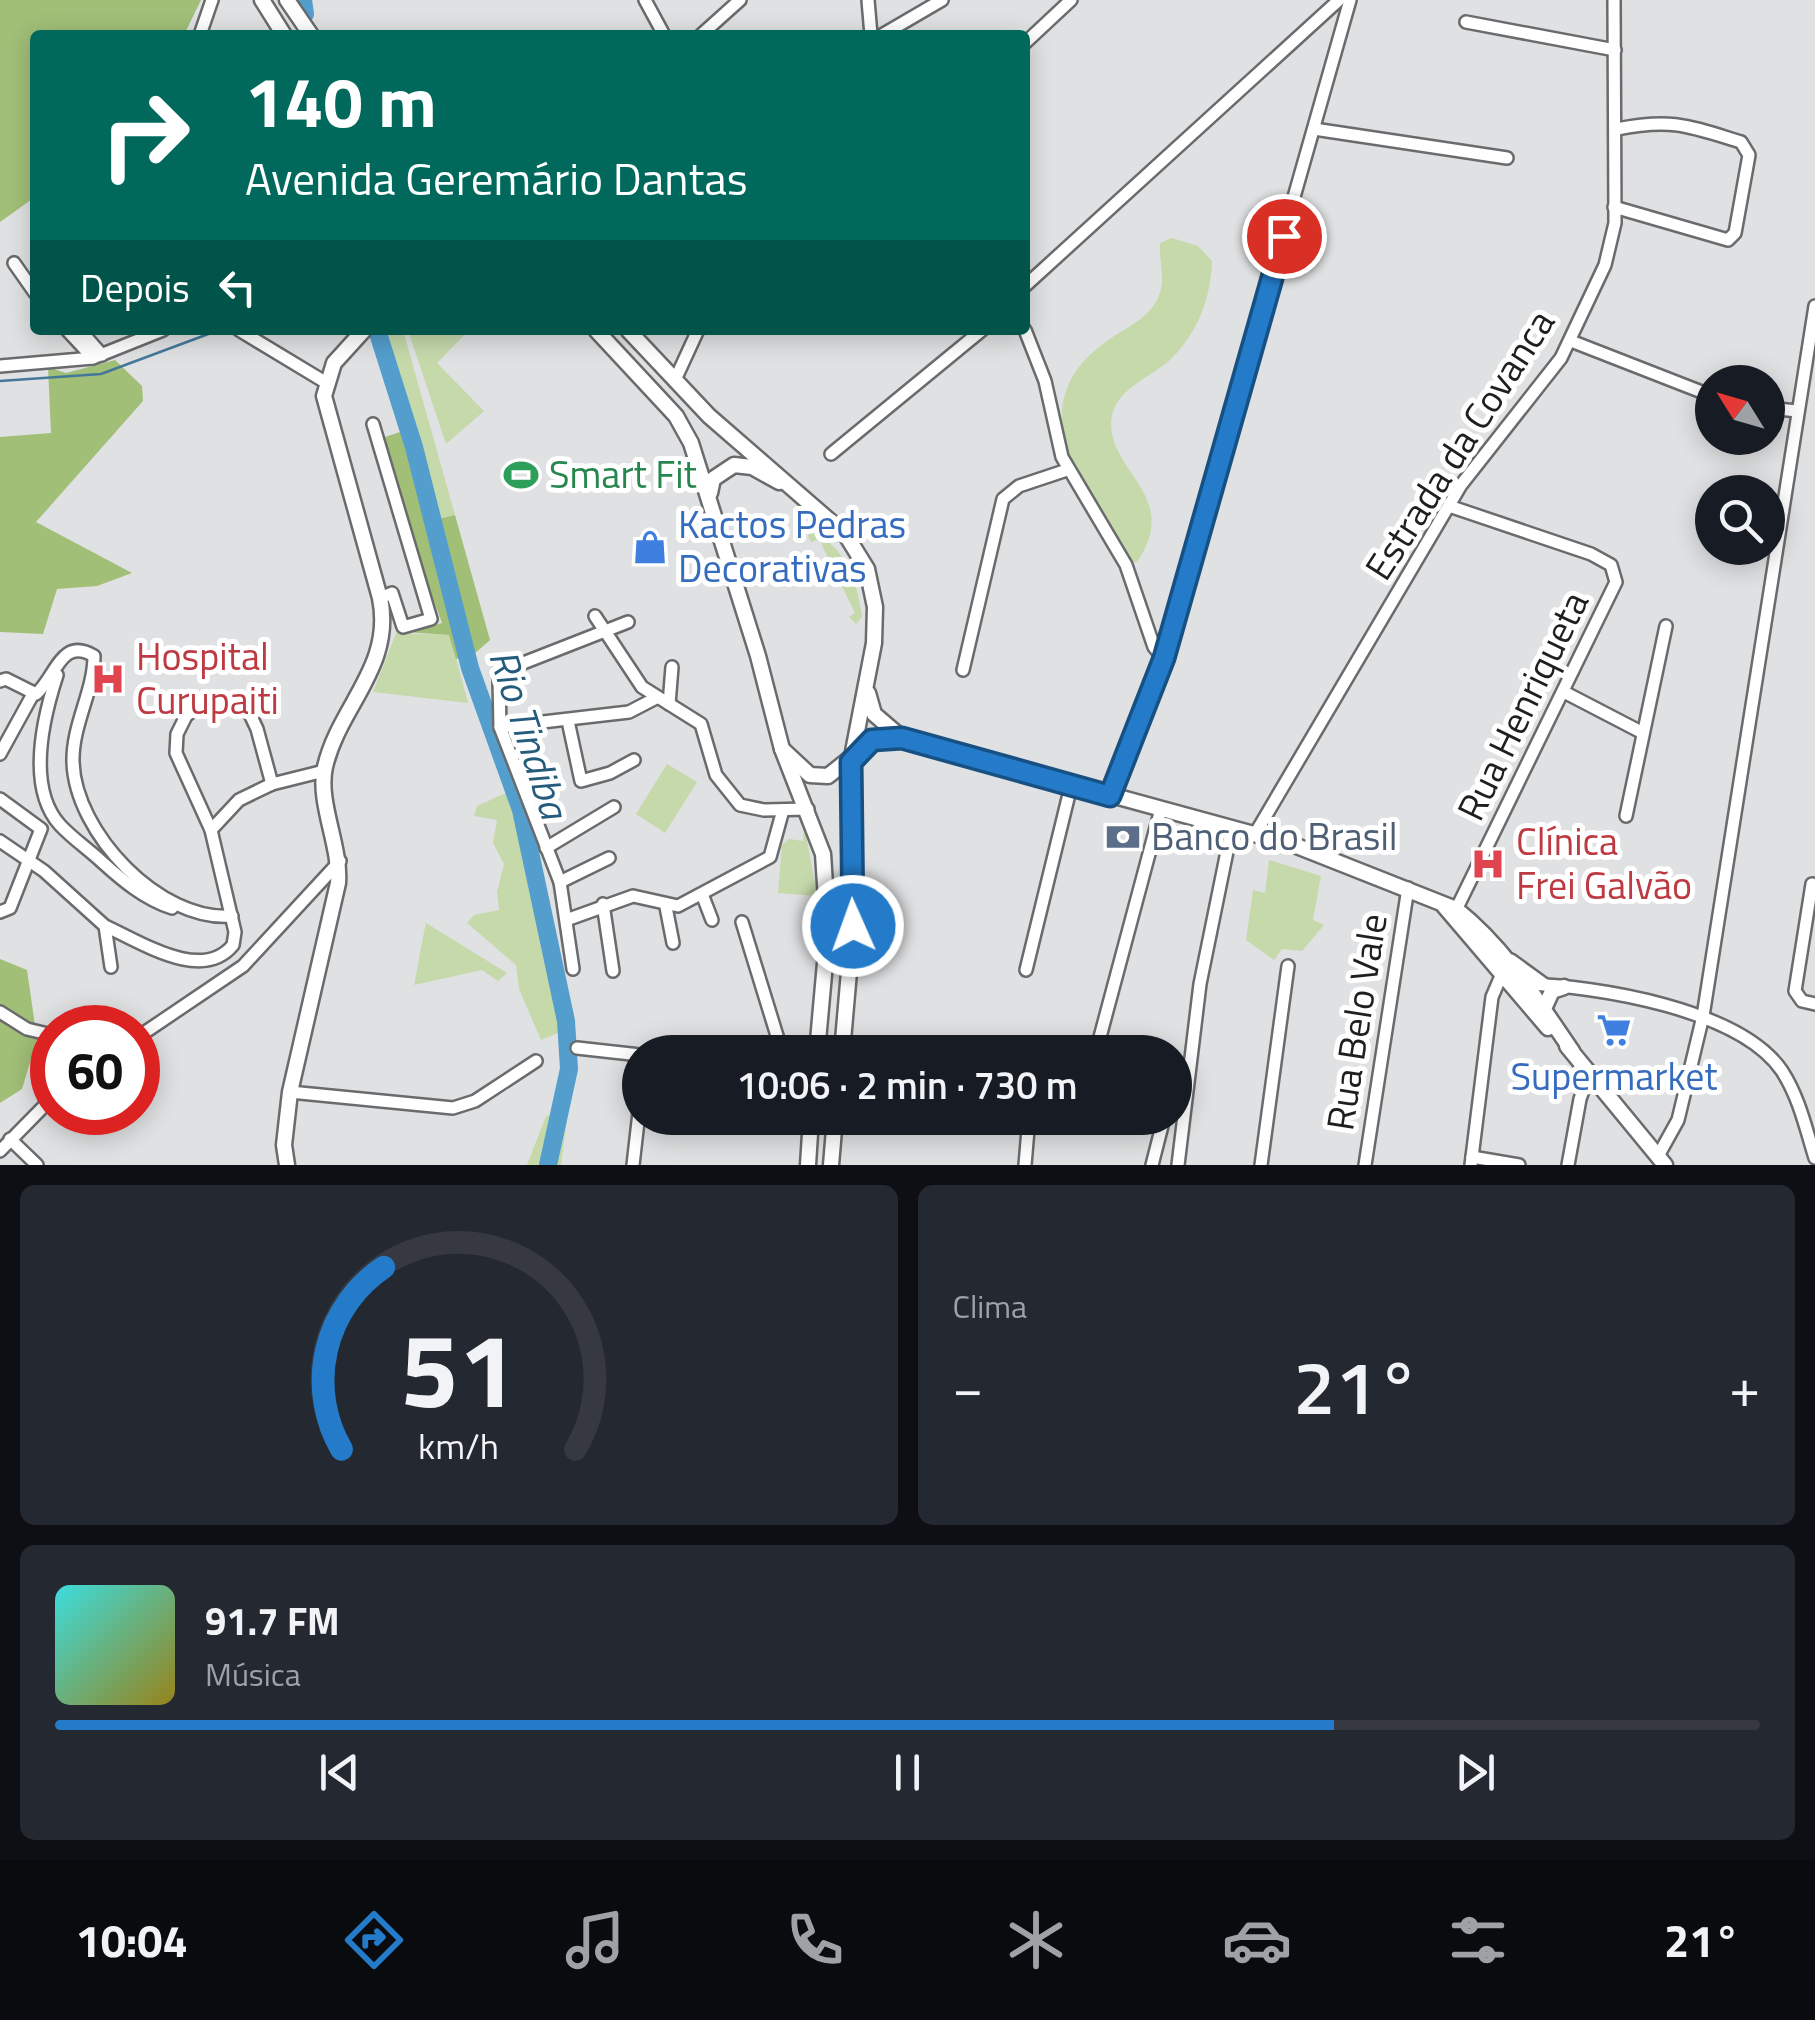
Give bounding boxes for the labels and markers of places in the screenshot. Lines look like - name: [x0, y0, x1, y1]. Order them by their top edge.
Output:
- pin: [1242, 194, 1327, 279]
- place label: Smart Fit: [549, 445, 697, 503]
- sports icon: Smart Fit: [502, 456, 540, 494]
- place label: Kactos Pedras Decorativas: [678, 495, 906, 597]
- shop icon: Kactos Pedras Decorativas: [631, 528, 669, 566]
- place label: Hospital Curupaiti: [136, 627, 279, 729]
- hospital icon: Hospital Curupaiti: [89, 660, 127, 698]
- place label: Banco do Brasil: [1151, 807, 1398, 865]
- place label: Clínica Frei Galvão: [1516, 812, 1692, 914]
- bank icon: Banco do Brasil: [1104, 818, 1142, 856]
- hospital icon: Clínica Frei Galvão: [1469, 845, 1507, 883]
- supermarket icon: Supermarket: [1595, 1011, 1633, 1049]
- place label: Supermarket: [1510, 1047, 1718, 1105]

